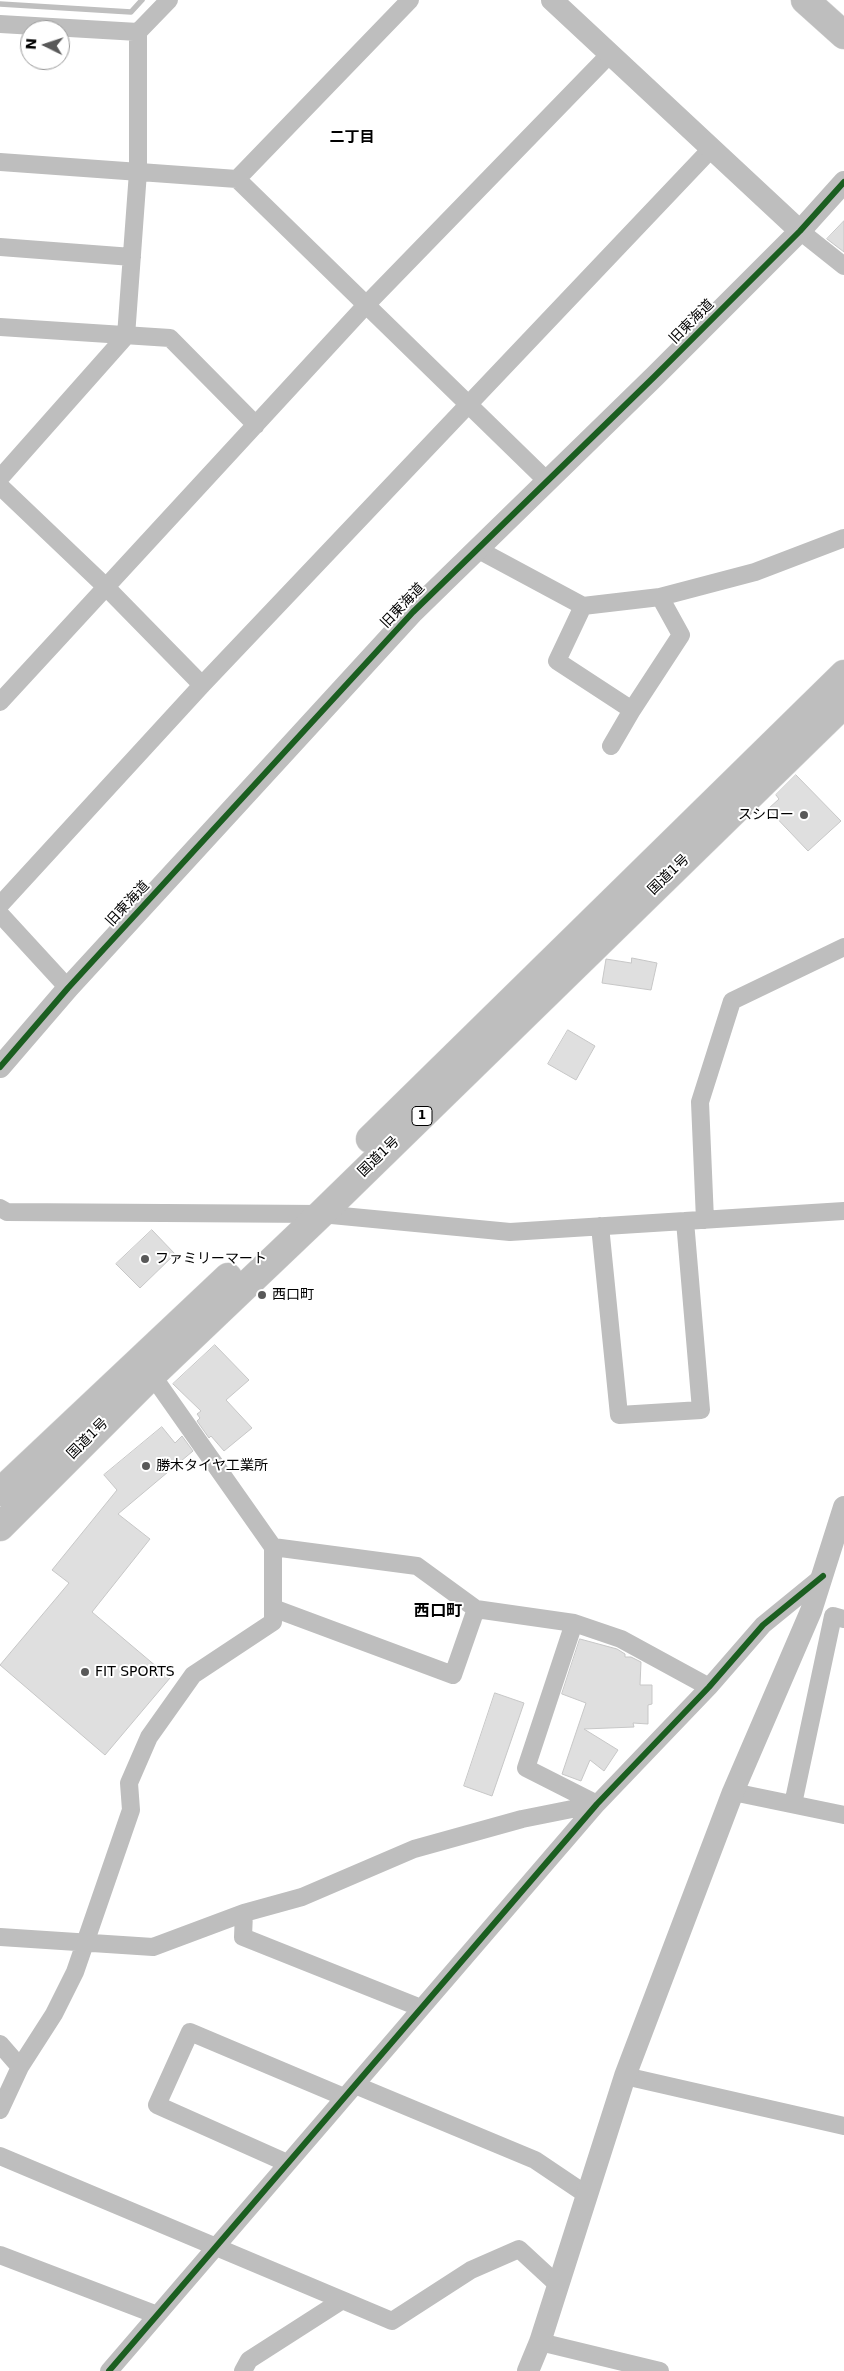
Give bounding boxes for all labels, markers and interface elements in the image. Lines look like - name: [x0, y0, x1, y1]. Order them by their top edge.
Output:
- north arrow: [20, 20, 70, 70]
- text: N: [23, 38, 39, 50]
- district label: 二丁目: [330, 129, 374, 147]
- street label: 旧東海道: [666, 296, 718, 348]
- street label: 旧東海道: [378, 580, 428, 632]
- place label: スシロー: [738, 807, 794, 823]
- marker: スシロー: [798, 809, 810, 821]
- street label: 国道1号: [645, 851, 693, 899]
- street label: 旧東海道: [103, 878, 153, 930]
- road number: 1: [412, 1106, 432, 1126]
- street label: 国道1号: [355, 1133, 403, 1181]
- place label: ファミリーマート: [155, 1251, 267, 1267]
- marker: ファミリーマート: [139, 1253, 151, 1265]
- place label: 西口町: [272, 1287, 314, 1303]
- marker: 西口町: [256, 1289, 268, 1301]
- street label: 国道1号: [64, 1415, 112, 1463]
- place label: 勝木タイヤ工業所: [156, 1458, 268, 1474]
- marker: 勝木タイヤ工業所: [140, 1460, 152, 1472]
- district label: 西口町: [414, 1602, 462, 1622]
- place label: FIT SPORTS: [95, 1664, 175, 1680]
- marker: FIT SPORTS: [79, 1666, 91, 1678]

